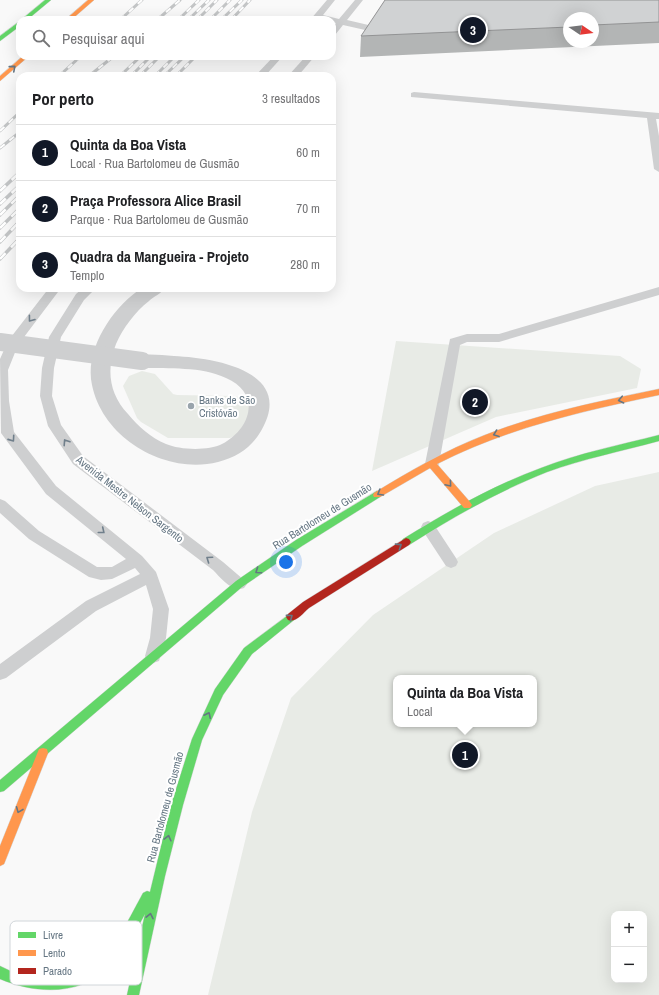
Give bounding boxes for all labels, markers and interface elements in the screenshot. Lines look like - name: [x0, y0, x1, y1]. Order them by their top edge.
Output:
- north arrow: [563, 12, 599, 48]
- pin: 3: [460, 15, 486, 45]
- search box: [16, 16, 336, 60]
- icon: search: [30, 27, 52, 49]
- text: Pesquisar aqui: [62, 28, 145, 49]
- one-way arrow: [8, 65, 16, 72]
- text: Por perto: [32, 87, 94, 110]
- text: 3 resultados: [262, 90, 320, 107]
- text: Quinta da Boa Vista: [70, 134, 186, 155]
- text: 1: [42, 144, 48, 161]
- text: 60 m: [296, 144, 320, 161]
- text: Local · Rua Bartolomeu de Gusmão: [70, 155, 239, 172]
- text: Praça Professora Alice Brasil: [70, 190, 241, 211]
- text: 2: [42, 200, 48, 217]
- text: 70 m: [296, 200, 320, 217]
- text: Parque · Rua Bartolomeu de Gusmão: [70, 211, 248, 228]
- text: Quadra da Mangueira - Projeto: [70, 246, 249, 267]
- text: 3: [42, 256, 48, 273]
- text: 280 m: [290, 256, 320, 273]
- text: Templo: [70, 267, 104, 284]
- one-way arrow: [29, 314, 36, 321]
- pin: 2: [462, 387, 488, 417]
- place label: Banks de São Cristóvão: [199, 393, 255, 420]
- one-way arrow: [618, 395, 624, 403]
- marker: Banks de São Cristóvão: [186, 401, 196, 411]
- one-way arrow: [492, 430, 499, 438]
- one-way arrow: [7, 435, 15, 442]
- one-way arrow: [63, 439, 71, 446]
- street label: Avenida Mestre Nelson Sargento: [73, 452, 187, 545]
- one-way arrow: [445, 479, 452, 487]
- street label: Rua Bartolomeu de Gusmão: [270, 480, 374, 552]
- one-way arrow: [377, 489, 384, 496]
- one-way arrow: [98, 527, 105, 534]
- one-way arrow: [395, 543, 402, 550]
- your location: [276, 552, 296, 572]
- one-way arrow: [206, 557, 213, 564]
- one-way arrow: [256, 566, 263, 573]
- one-way arrow: [286, 615, 293, 622]
- popup: [393, 675, 537, 727]
- text: Quinta da Boa Vista: [407, 682, 523, 703]
- text: Local: [407, 703, 432, 720]
- one-way arrow: [203, 711, 211, 719]
- pin: 1: [452, 740, 478, 770]
- street label: Rua Bartolomeu de Gusmão: [143, 750, 187, 864]
- one-way arrow: [16, 805, 24, 813]
- one-way arrow: [164, 835, 172, 841]
- map controls: [611, 911, 647, 983]
- button: +: [611, 911, 647, 947]
- one-way arrow: [146, 913, 154, 919]
- legend: [10, 921, 142, 985]
- text: Livre: [43, 928, 63, 942]
- text: Lento: [43, 946, 66, 960]
- button: −: [611, 947, 647, 983]
- text: Parado: [43, 964, 72, 978]

